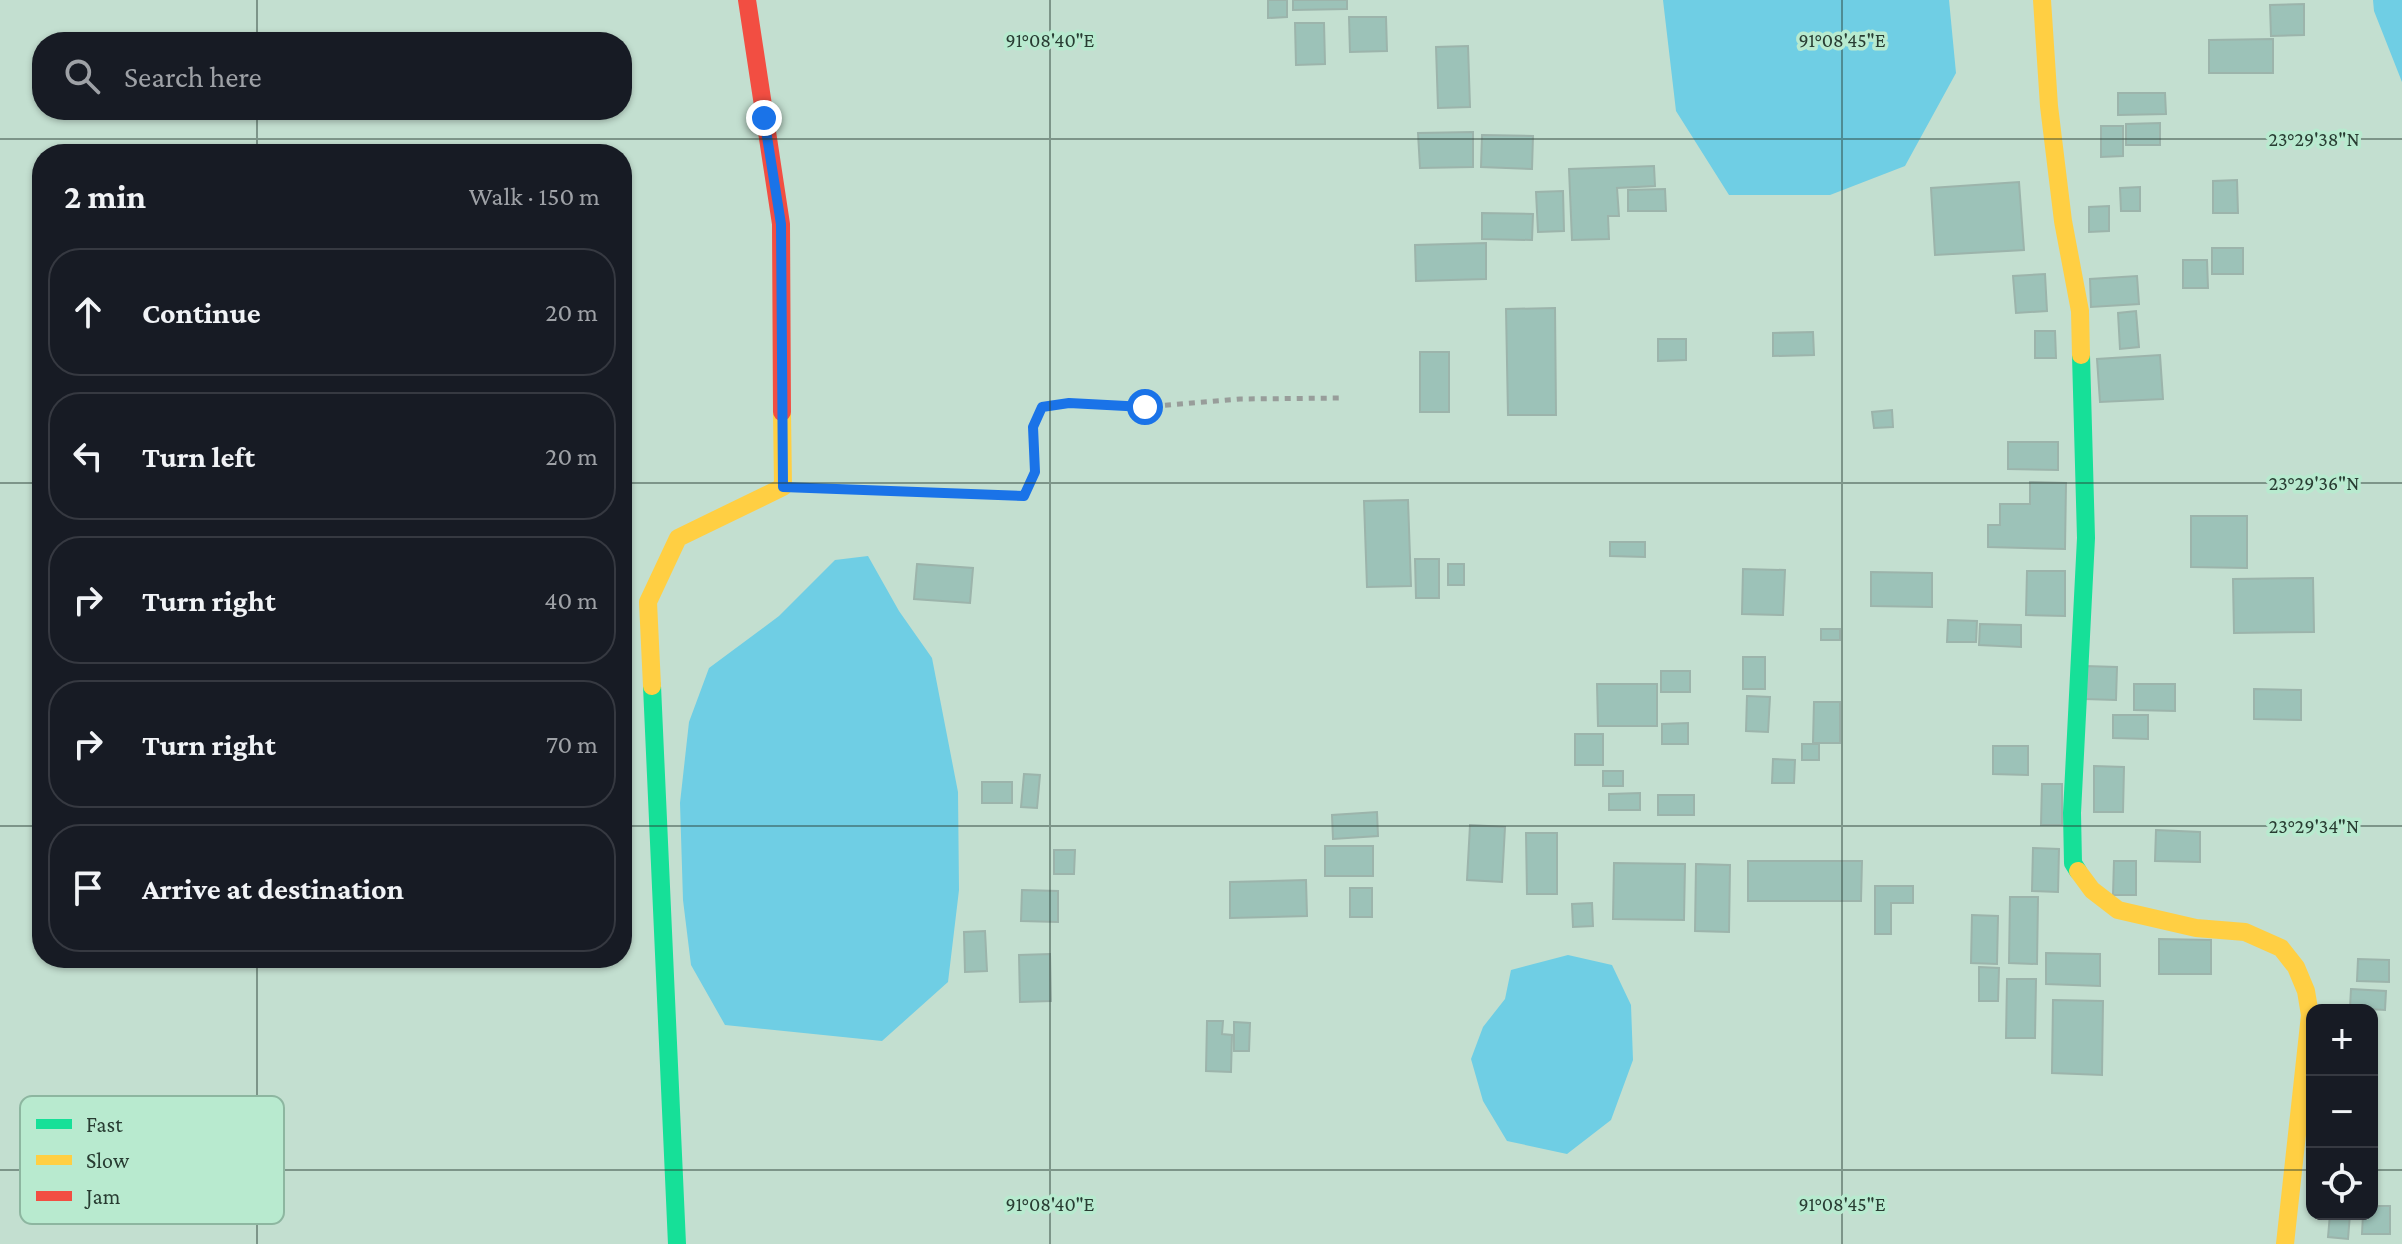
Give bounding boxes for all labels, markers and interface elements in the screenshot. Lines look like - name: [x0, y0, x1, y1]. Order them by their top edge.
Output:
- text: 91°08'40"E: [1006, 29, 1095, 51]
- text: 91°08'45"E: [1798, 29, 1886, 51]
- search box: [32, 32, 632, 120]
- icon: search: [60, 54, 104, 98]
- text: Search here: [124, 60, 262, 93]
- route end: [746, 100, 782, 136]
- text: 23°29'38"N: [2268, 128, 2360, 150]
- text: 2 min: [64, 178, 146, 215]
- text: Walk · 150 m: [469, 182, 600, 211]
- icon: ahead: [66, 290, 110, 334]
- text: Continue: [142, 296, 261, 329]
- text: 20 m: [545, 298, 598, 327]
- route start: [1127, 389, 1163, 425]
- icon: left: [66, 434, 110, 478]
- text: Turn left: [142, 440, 255, 473]
- text: 20 m: [545, 442, 598, 471]
- text: 23°29'36"N: [2269, 472, 2359, 494]
- icon: right: [66, 578, 110, 622]
- text: Turn right: [142, 584, 276, 617]
- text: 40 m: [544, 586, 598, 615]
- icon: right: [66, 722, 110, 766]
- text: Turn right: [142, 728, 276, 761]
- text: 70 m: [546, 730, 598, 759]
- text: 23°29'34"N: [2269, 815, 2359, 837]
- icon: arrive: [66, 866, 110, 910]
- text: Arrive at destination: [142, 872, 404, 905]
- map controls: [2306, 1004, 2378, 1220]
- button: +: [2306, 1004, 2378, 1076]
- button: −: [2306, 1076, 2378, 1148]
- legend: [20, 1096, 284, 1224]
- text: Fast: [86, 1112, 123, 1137]
- text: Slow: [86, 1148, 130, 1173]
- button: locate: [2306, 1148, 2378, 1220]
- text: Jam: [84, 1184, 121, 1209]
- text: 91°08'40"E: [1006, 1193, 1095, 1215]
- text: 91°08'45"E: [1798, 1193, 1886, 1215]

